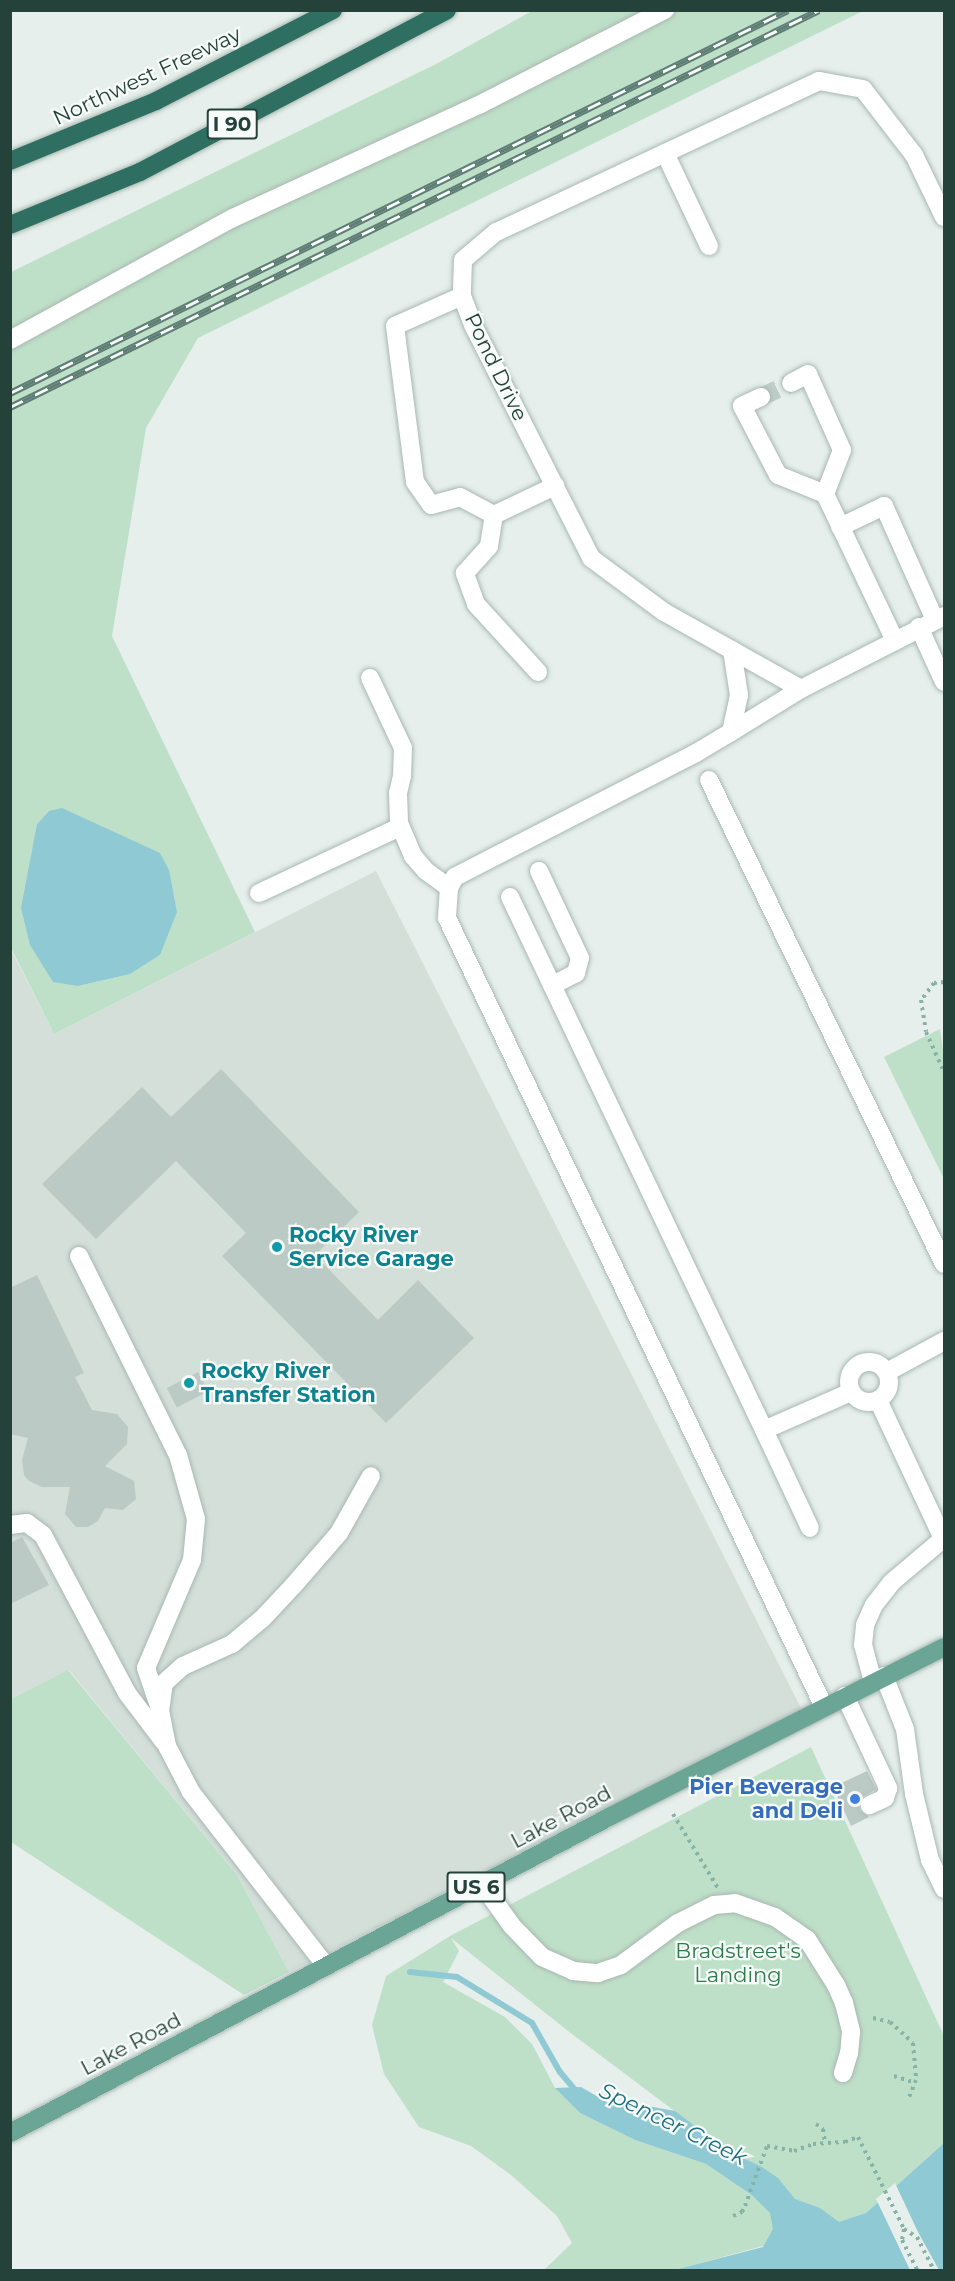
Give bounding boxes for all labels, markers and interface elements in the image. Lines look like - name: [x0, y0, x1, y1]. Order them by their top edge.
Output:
- street label: Northwest Freeway: [49, 21, 245, 131]
- road number: I 90: [206, 107, 258, 141]
- street label: Pond Drive: [459, 309, 533, 425]
- place label: Rocky River Service Garage: [289, 1222, 454, 1272]
- marker: Rocky River Service Garage: [270, 1240, 284, 1254]
- place label: Rocky River Transfer Station: [201, 1358, 376, 1408]
- marker: Rocky River Transfer Station: [182, 1376, 196, 1390]
- place label: Pier Beverage and Deli: [689, 1774, 843, 1824]
- street label: Lake Road: [507, 1780, 615, 1854]
- marker: Pier Beverage and Deli: [848, 1792, 862, 1806]
- road number: US 6: [446, 1870, 506, 1904]
- park label: Bradstreet's Landing: [675, 1938, 801, 1988]
- street label: Lake Road: [77, 2007, 185, 2081]
- water label: Spencer Creek: [595, 2077, 751, 2171]

